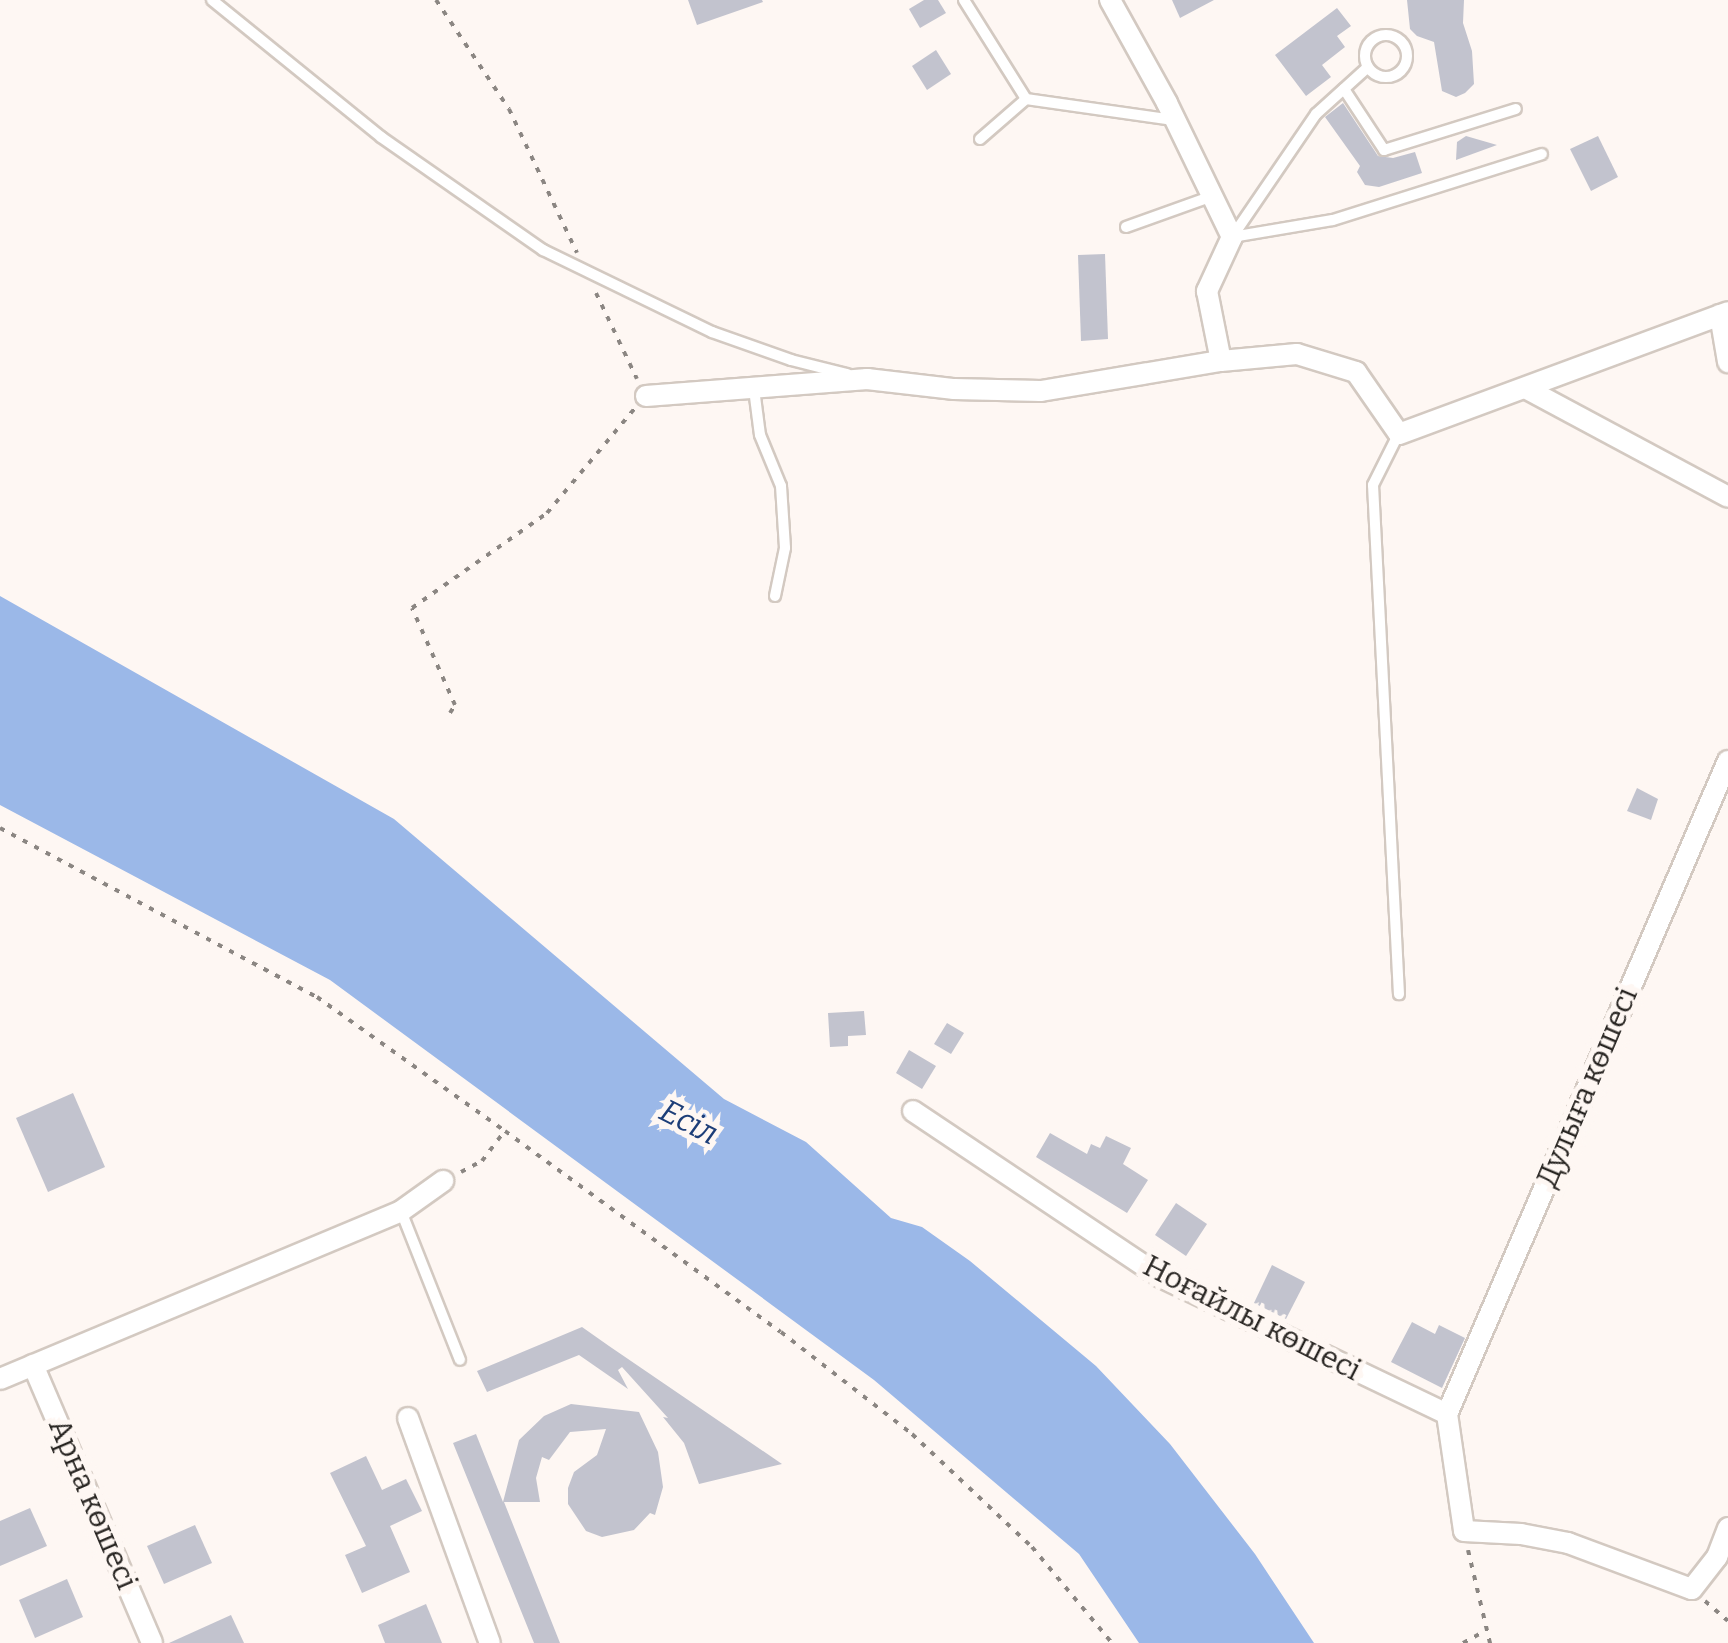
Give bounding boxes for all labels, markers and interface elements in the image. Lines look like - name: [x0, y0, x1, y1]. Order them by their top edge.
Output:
- street label: Дулыға көшесі: [1529, 982, 1645, 1192]
- water label: Есіл: [653, 1091, 725, 1153]
- street label: Ноғайлы көшесі: [1137, 1248, 1367, 1388]
- street label: Арна көшесі: [41, 1413, 145, 1595]

